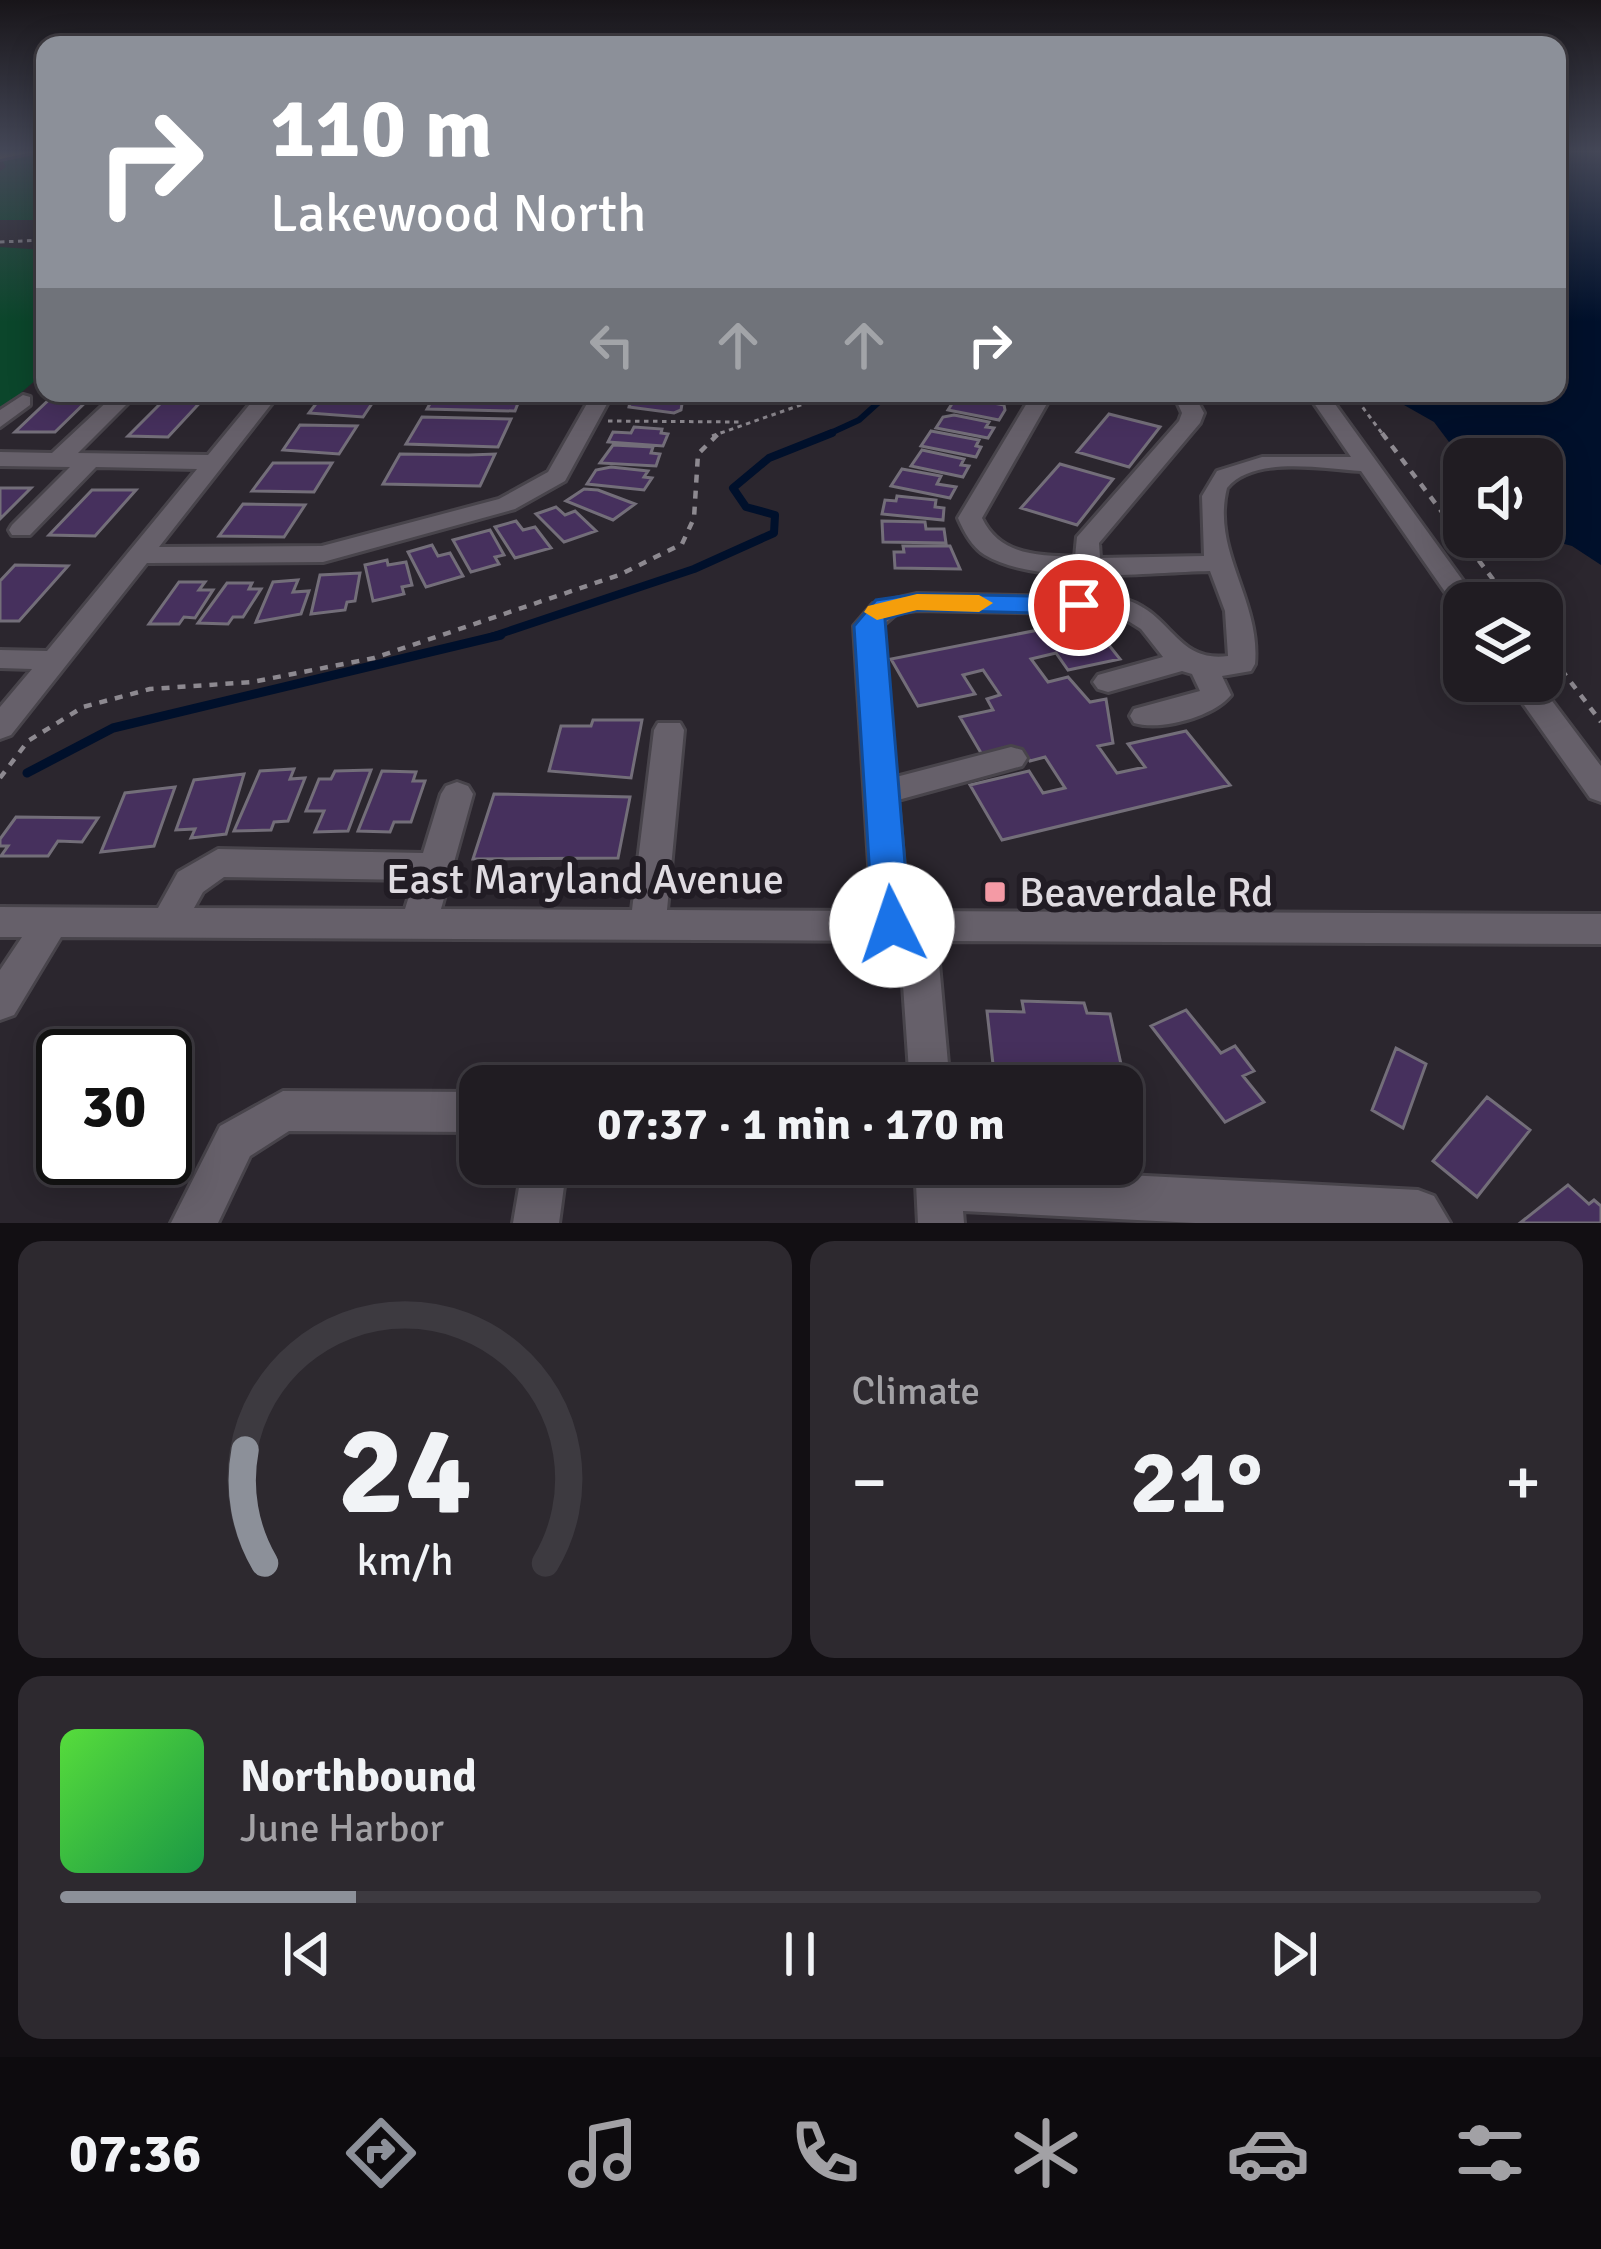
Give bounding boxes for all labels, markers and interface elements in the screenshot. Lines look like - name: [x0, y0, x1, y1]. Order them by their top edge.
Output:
- text: 110 m: [270, 77, 492, 181]
- icon: right: [72, 84, 228, 240]
- text: Lakewood North: [270, 180, 646, 247]
- icon: left: [579, 312, 645, 378]
- icon: ahead: [705, 312, 771, 378]
- icon: ahead: [831, 312, 897, 378]
- icon: right: [957, 312, 1023, 378]
- map controls: [1443, 438, 1563, 702]
- button: sound: [1443, 438, 1563, 558]
- pin: [1028, 554, 1130, 656]
- icon: arrive: [1046, 572, 1112, 638]
- button: layers: [1443, 582, 1563, 702]
- street label: East Maryland Avenue: [386, 854, 784, 905]
- position arrow: [829, 862, 955, 988]
- place label: Beaverdale Rd: [1019, 867, 1273, 918]
- marker: Beaverdale Rd: [982, 879, 1008, 905]
- speed limit sign: 30: [36, 1029, 192, 1185]
- text: 07:37 · 1 min · 170 m: [597, 1097, 1005, 1152]
- text: Climate: [852, 1367, 980, 1415]
- text: 24: [337, 1395, 472, 1548]
- text: 21°: [1130, 1427, 1263, 1538]
- text: −: [852, 1442, 887, 1523]
- text: +: [1505, 1442, 1541, 1523]
- text: km/h: [356, 1534, 453, 1587]
- text: Northbound: [240, 1749, 477, 1804]
- text: June Harbor: [240, 1804, 444, 1852]
- icon: previous: [274, 1921, 340, 1987]
- icon: pause: [767, 1921, 833, 1987]
- icon: next: [1261, 1921, 1327, 1987]
- icon: directions: [339, 2111, 423, 2195]
- icon: music: [561, 2111, 645, 2195]
- icon: phone: [783, 2111, 867, 2195]
- icon: climate: [1004, 2111, 1088, 2195]
- icon: car: [1226, 2111, 1310, 2195]
- icon: filters: [1448, 2111, 1532, 2195]
- text: 07:36: [69, 2120, 201, 2187]

